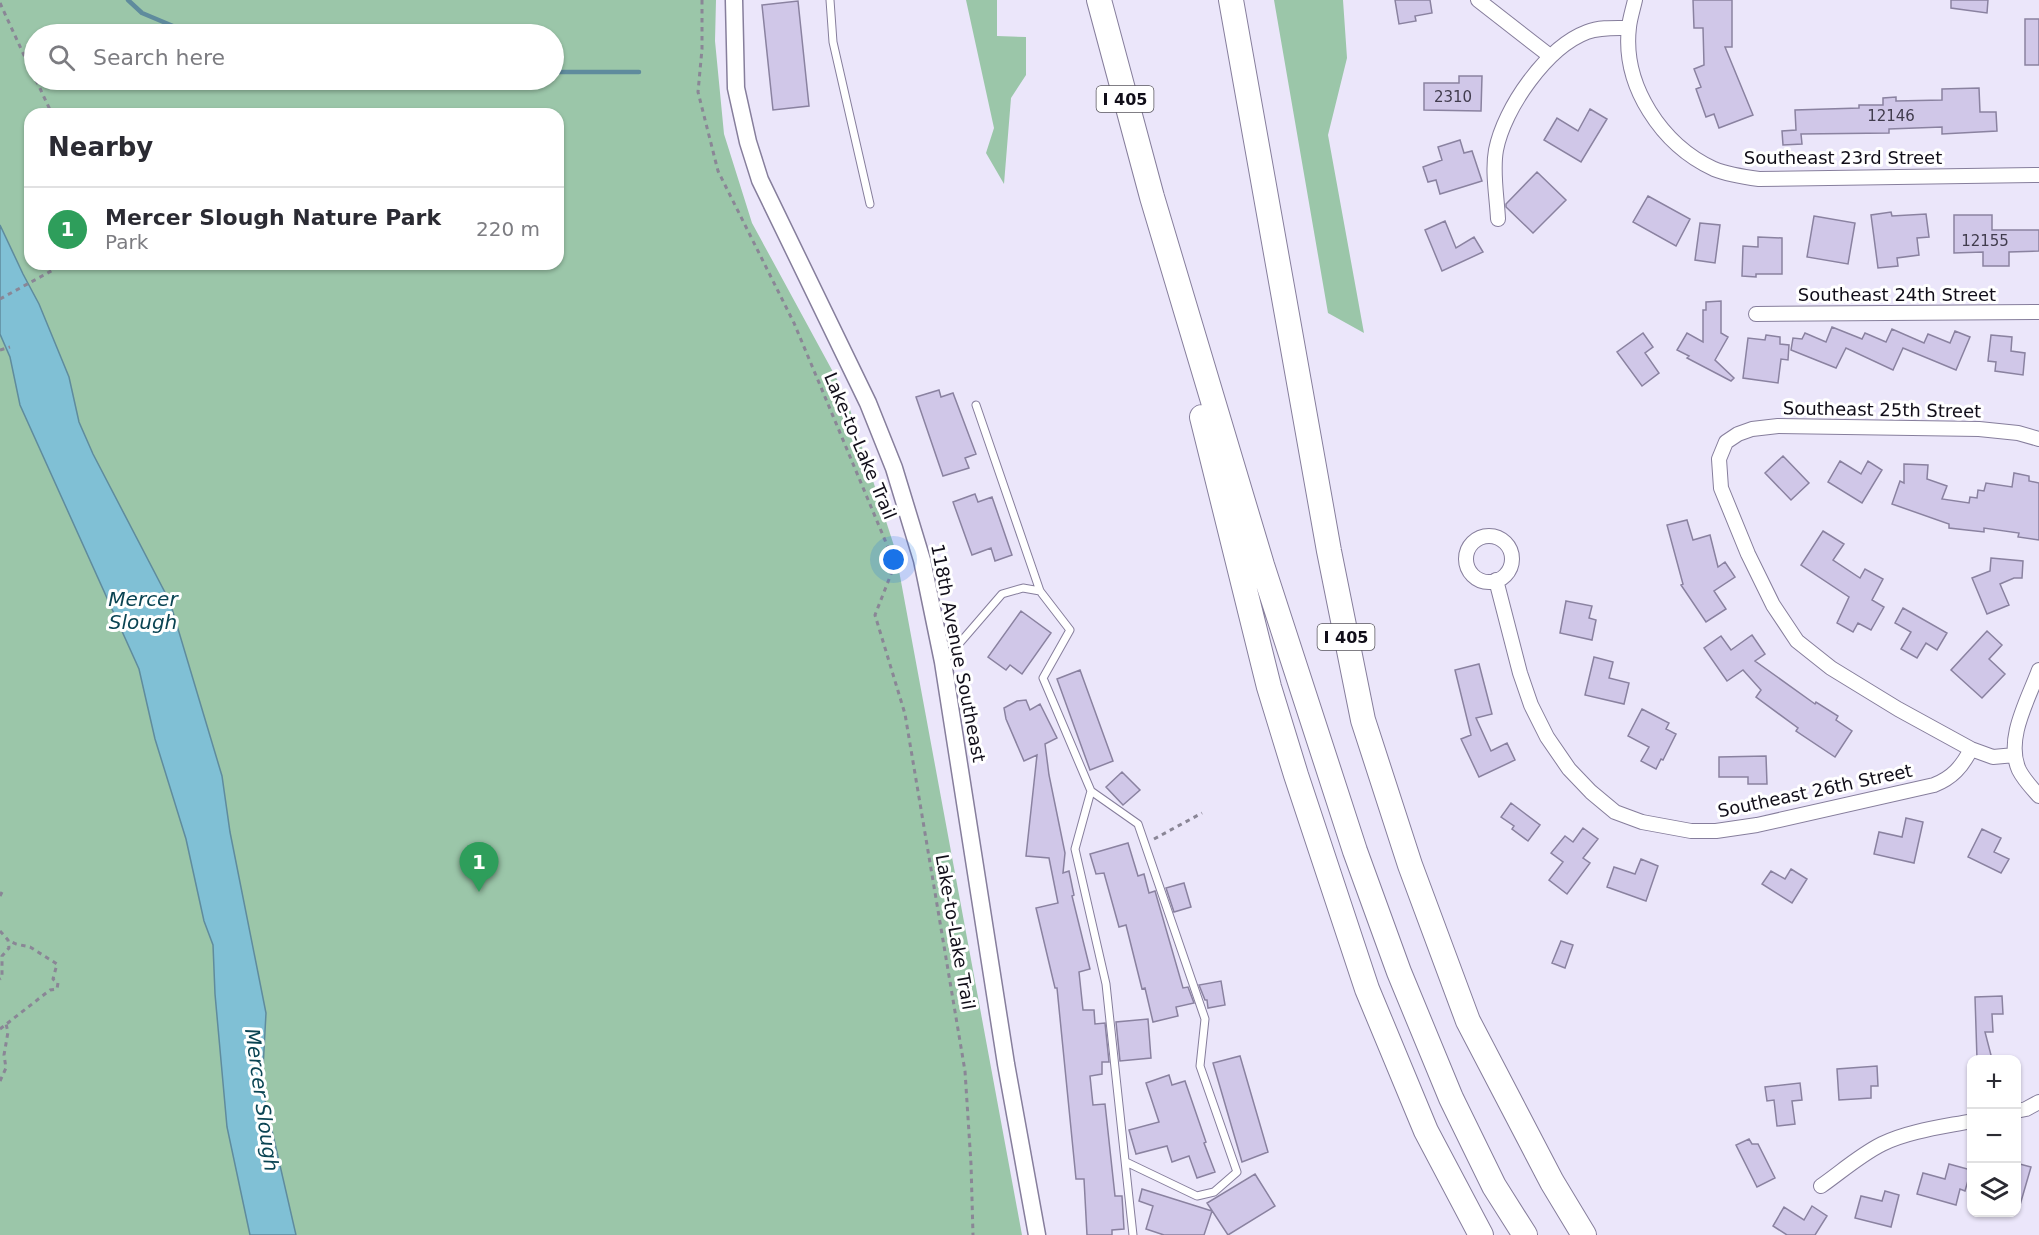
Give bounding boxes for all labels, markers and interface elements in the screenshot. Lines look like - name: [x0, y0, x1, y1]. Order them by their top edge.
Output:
- search box: [24, 24, 564, 90]
- icon: search: [45, 41, 78, 74]
- text: Search here: [93, 45, 225, 70]
- road number: I 405: [1096, 86, 1154, 112]
- house number: 2310: [1434, 88, 1472, 106]
- house number: 12146: [1867, 107, 1915, 125]
- text: Nearby: [48, 132, 153, 162]
- street label: Southeast 23rd Street: [1744, 147, 1942, 168]
- text: Mercer Slough Nature Park: [105, 205, 441, 230]
- text: 1: [61, 217, 74, 241]
- text: 220 m: [476, 217, 540, 241]
- text: Park: [105, 230, 148, 254]
- house number: 12155: [1961, 232, 2009, 250]
- street label: Southeast 24th Street: [1798, 284, 1996, 305]
- street label: Lake-to-Lake Trail: [820, 369, 901, 523]
- street label: Southeast 25th Street: [1783, 397, 1981, 422]
- street label: 118th Avenue Southeast: [927, 542, 990, 764]
- your location: [879, 545, 908, 574]
- water label: Mercer Slough: [108, 587, 179, 634]
- road number: I 405: [1318, 624, 1374, 650]
- street label: Southeast 26th Street: [1716, 760, 1914, 821]
- pin: 1: [460, 842, 498, 892]
- street label: Lake-to-Lake Trail: [931, 852, 980, 1011]
- water label: Mercer Slough: [240, 1027, 284, 1173]
- map controls: [1967, 1055, 2021, 1217]
- button: +: [1967, 1055, 2021, 1109]
- button: −: [1967, 1109, 2021, 1163]
- button: layers: [1967, 1163, 2021, 1217]

